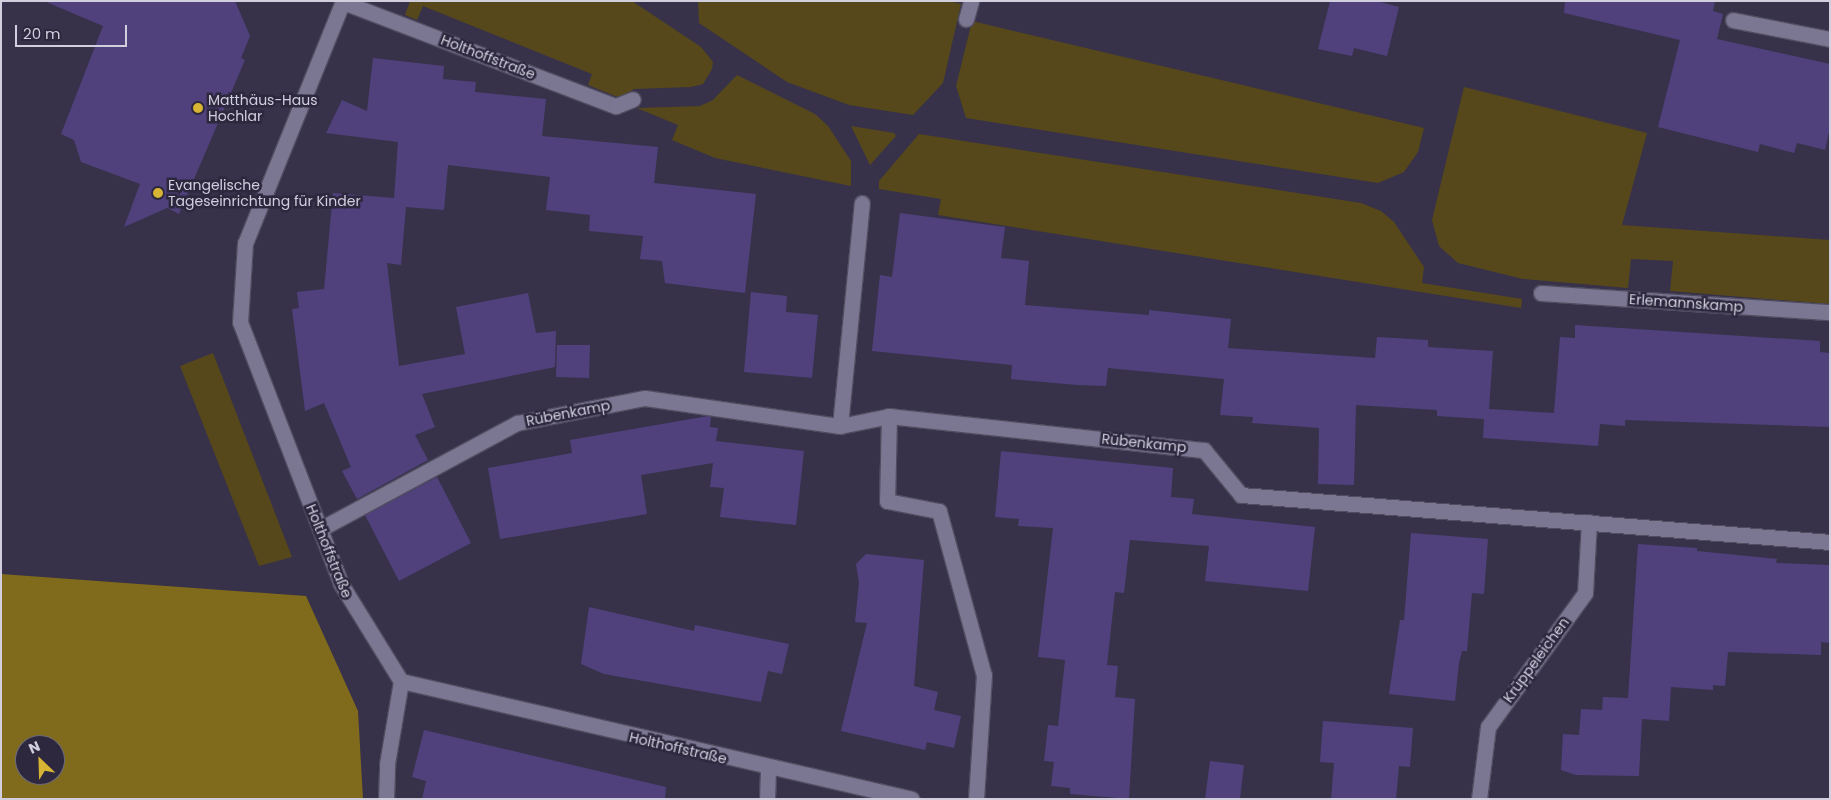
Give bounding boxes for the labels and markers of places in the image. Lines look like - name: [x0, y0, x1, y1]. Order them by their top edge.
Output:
- place label: Matthäus-Haus Hochlar: [208, 92, 318, 124]
- marker: Matthäus-Haus Hochlar: [192, 102, 204, 114]
- place label: Evangelische Tageseinrichtung für Kinder: [168, 177, 361, 210]
- marker: Evangelische Tageseinrichtung für Kinder: [152, 187, 164, 199]

